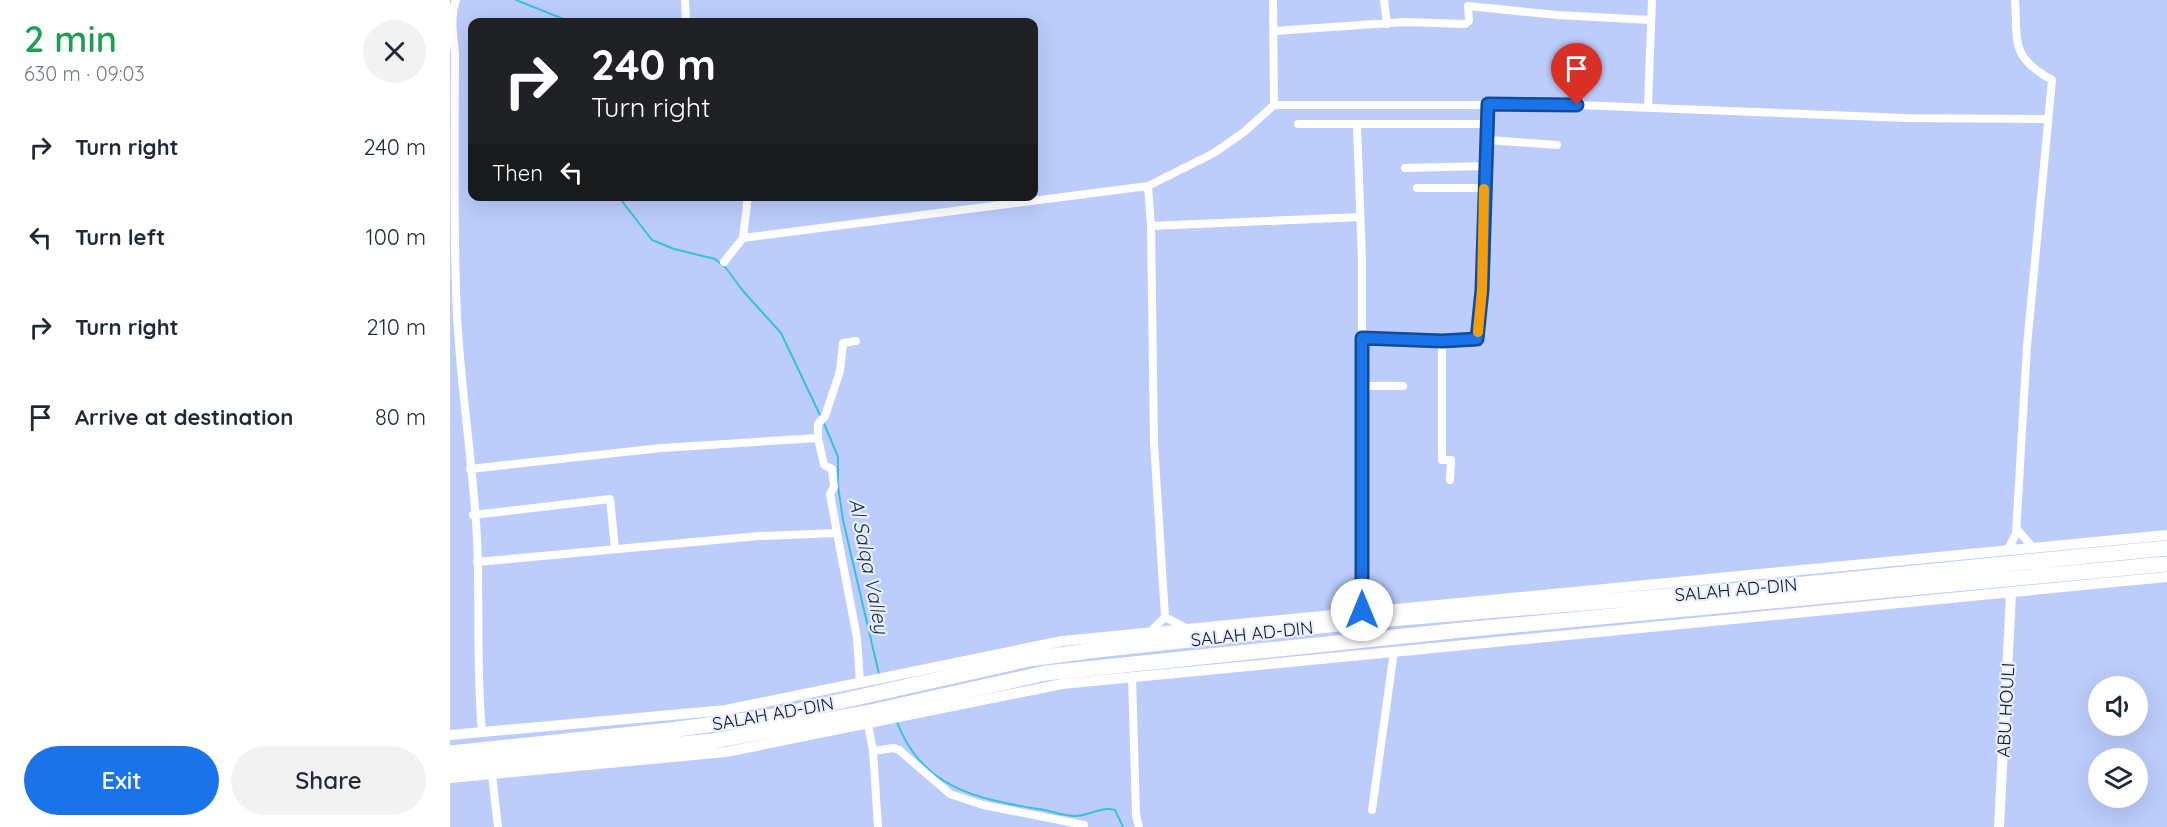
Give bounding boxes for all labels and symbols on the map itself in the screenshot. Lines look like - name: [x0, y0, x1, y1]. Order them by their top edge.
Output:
- pin: [1551, 43, 1602, 105]
- water label: Al Salqa Valley: [844, 496, 895, 637]
- street label: SALAH AD-DIN: [1674, 573, 1798, 606]
- position arrow: [1330, 578, 1394, 642]
- street label: SALAH AD-DIN: [1190, 616, 1314, 651]
- street label: ABU HOULI: [1992, 662, 2019, 758]
- street label: SALAH AD-DIN: [710, 692, 835, 736]

